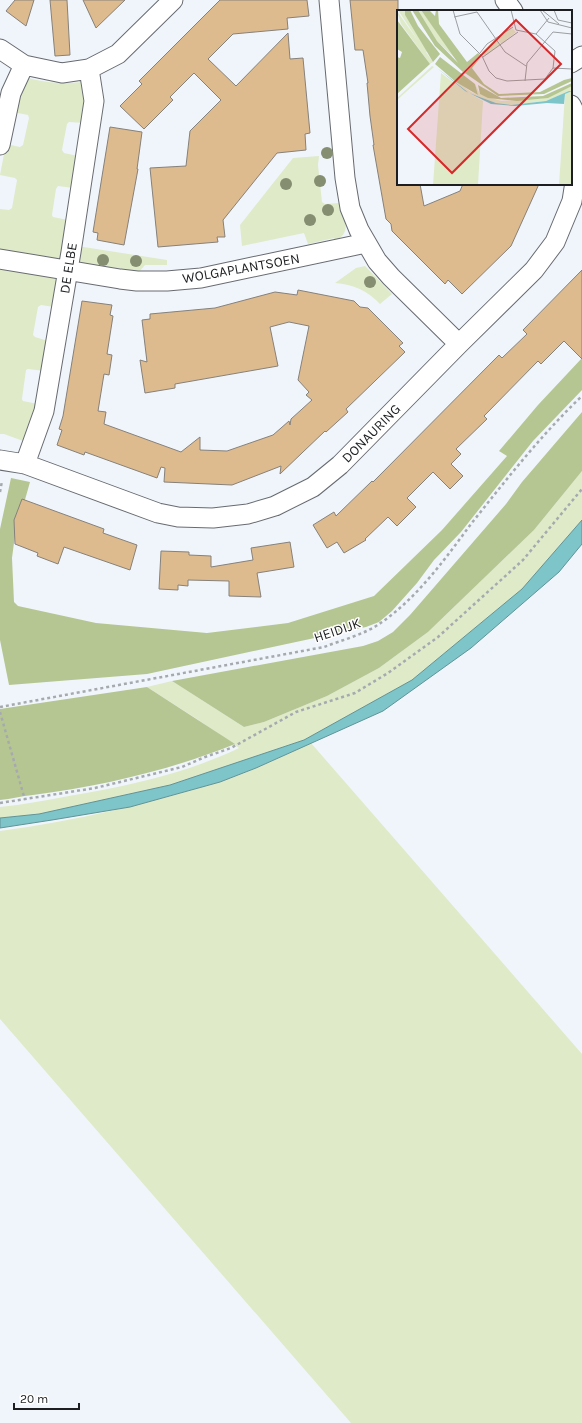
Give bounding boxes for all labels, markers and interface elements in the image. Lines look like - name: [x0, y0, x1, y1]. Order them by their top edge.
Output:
- inset map: [397, 10, 572, 185]
- street label: DE ELBE: [56, 241, 81, 295]
- street label: WOLGAPLANTSOEN: [181, 250, 301, 287]
- street label: DONAURING: [338, 400, 404, 466]
- street label: HEIDIJK: [311, 614, 363, 646]
- scale bar: [14, 1385, 79, 1411]
- text: 20 m: [20, 1392, 48, 1406]

